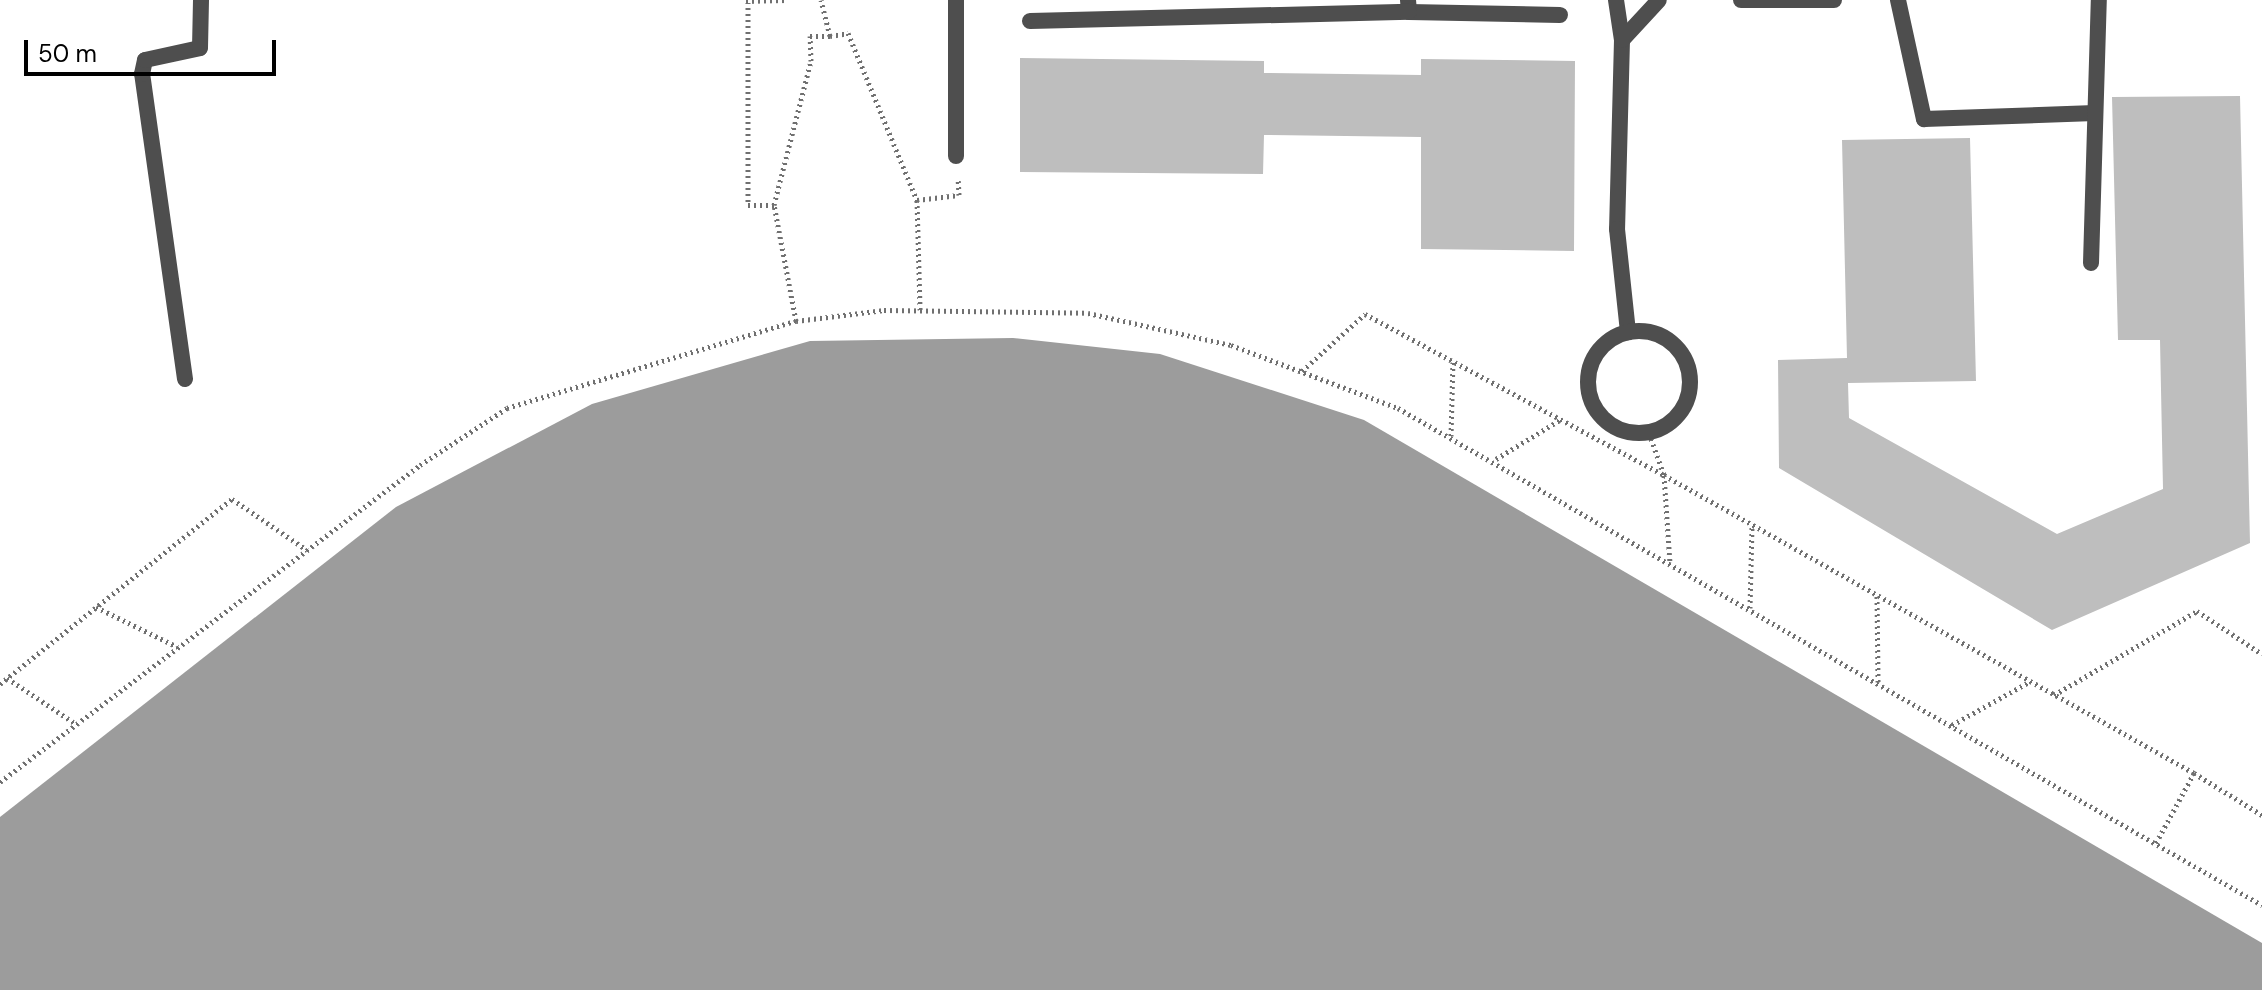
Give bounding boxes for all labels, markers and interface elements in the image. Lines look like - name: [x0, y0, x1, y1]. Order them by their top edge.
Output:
- scale bar: [28, 24, 280, 74]
- text: 50 m: [38, 38, 97, 69]

